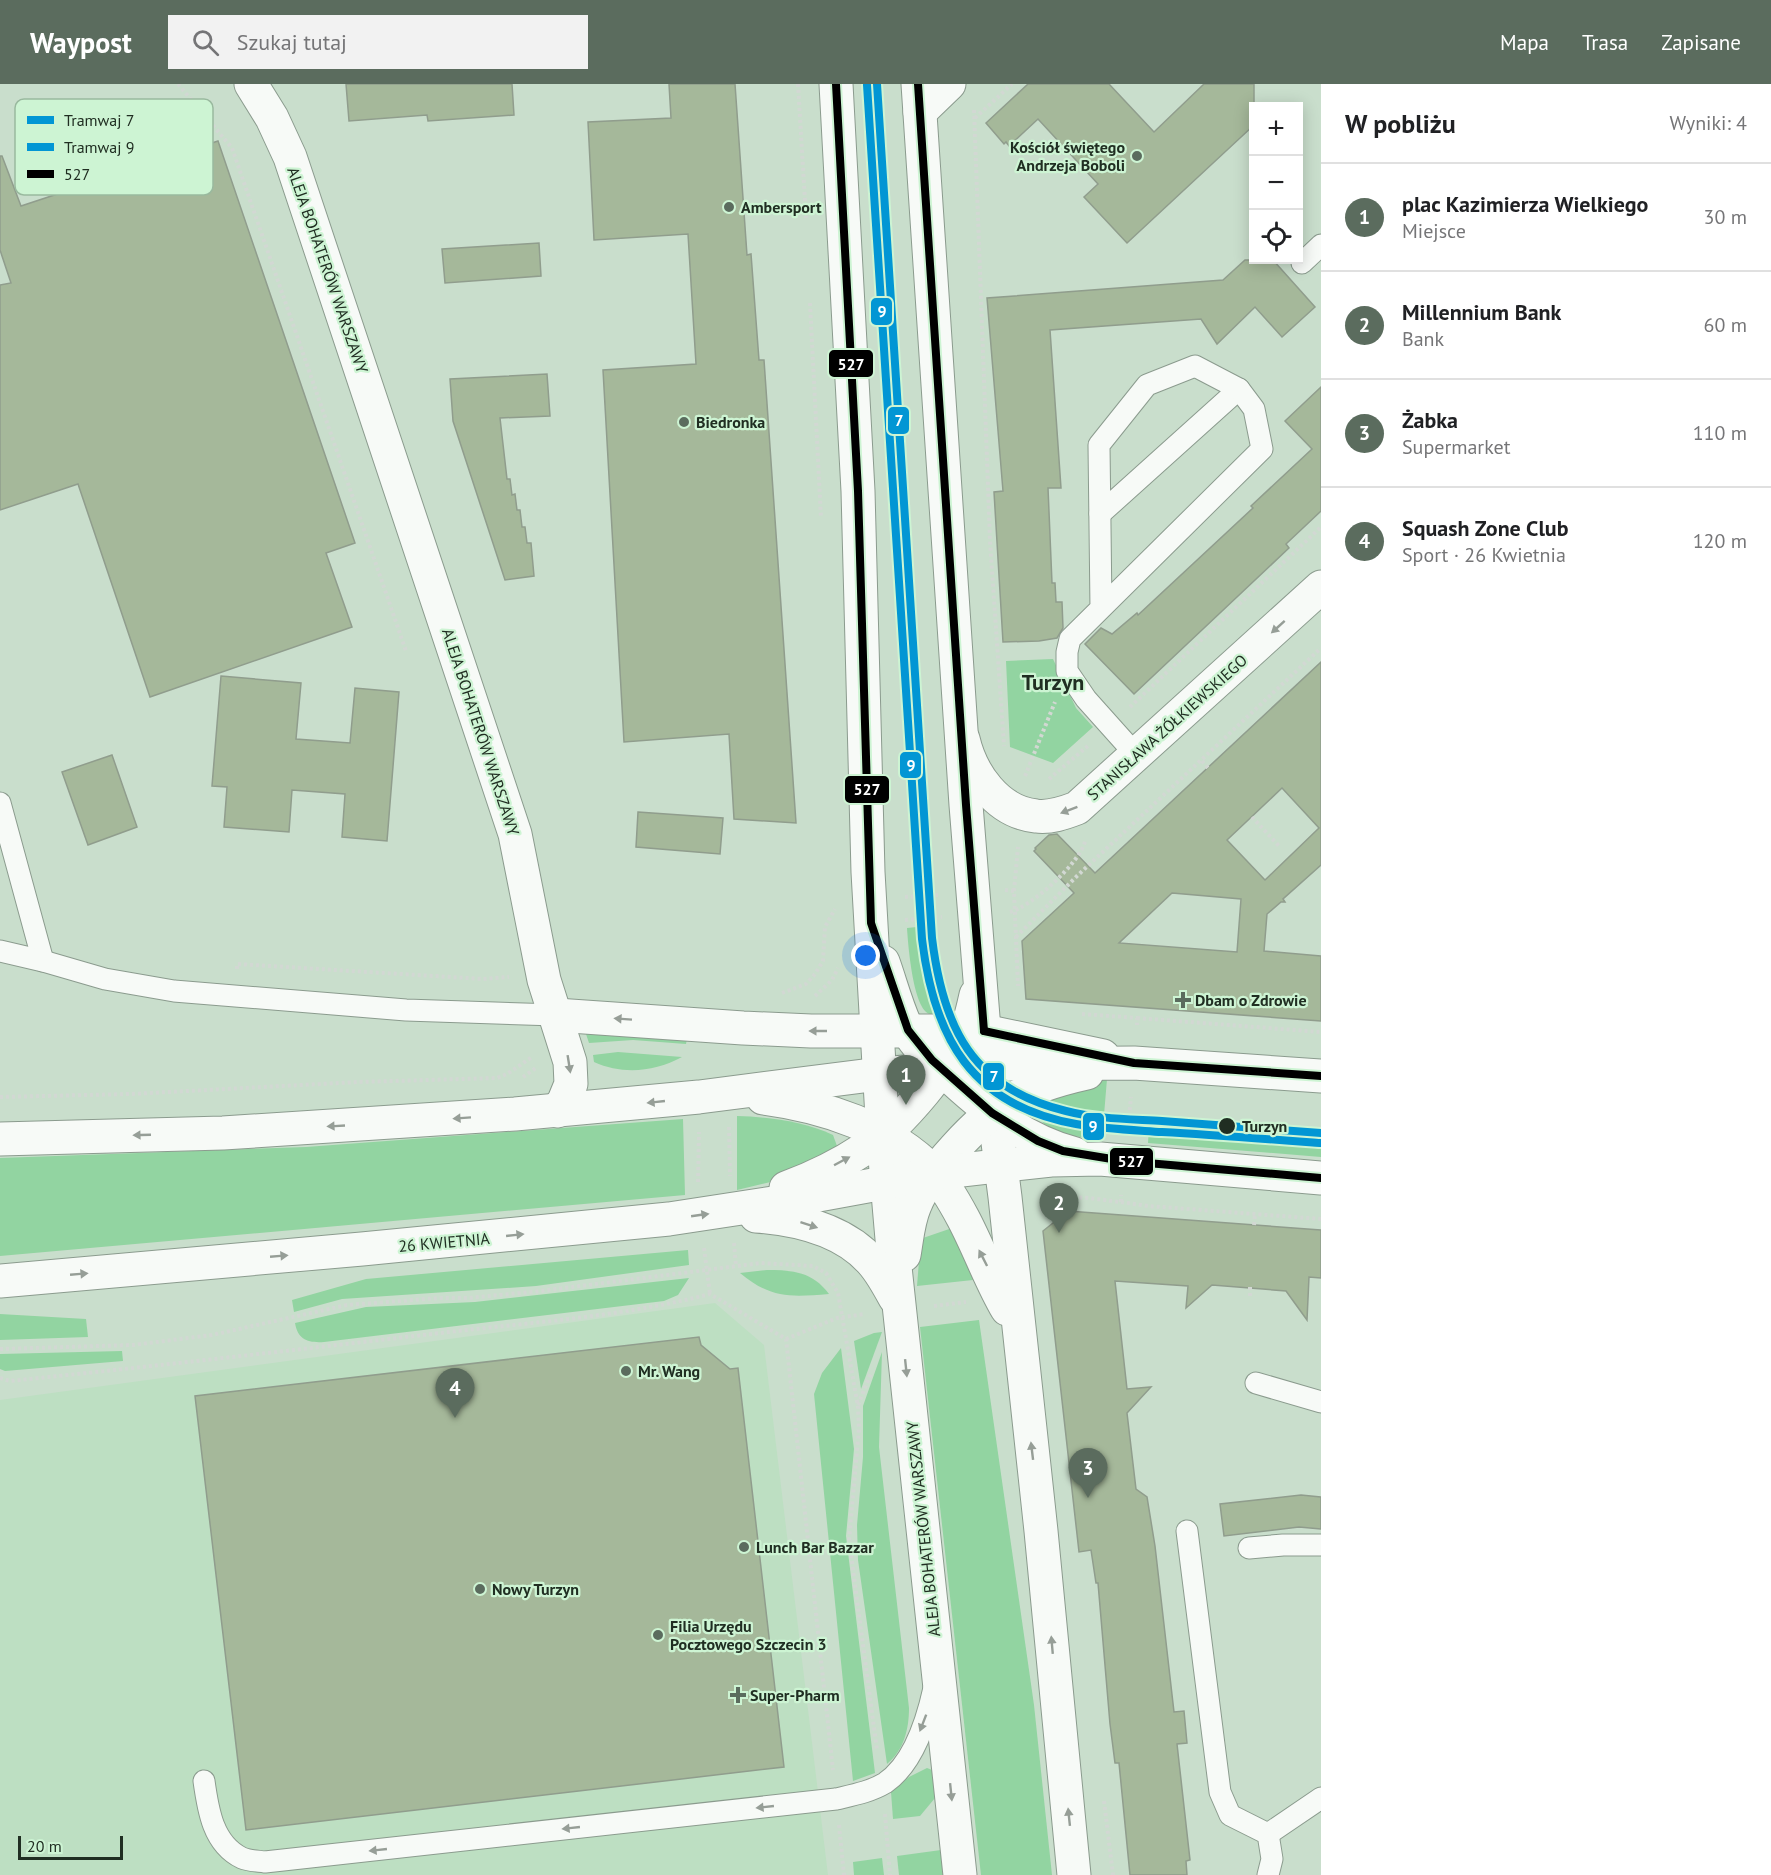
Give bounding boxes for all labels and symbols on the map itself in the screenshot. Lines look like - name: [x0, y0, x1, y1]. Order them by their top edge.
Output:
- legend: [15, 99, 213, 195]
- text: Tramwaj 7: [64, 110, 135, 130]
- text: Tramwaj 9: [64, 137, 135, 157]
- place label: Kościół świętego Andrzeja Boboli: [1010, 137, 1125, 175]
- marker: Kościół świętego Andrzeja Boboli: [1130, 149, 1144, 163]
- text: 527: [64, 164, 90, 184]
- street label: ALEJA BOHATERÓW WARSZAWY: [283, 164, 373, 376]
- place label: Ambersport: [741, 197, 822, 217]
- marker: Ambersport: [722, 200, 736, 214]
- line badge: 9: [870, 297, 893, 326]
- text: 9: [877, 301, 887, 321]
- line badge: 527: [828, 349, 874, 378]
- text: 527: [837, 354, 865, 374]
- line badge: 7: [887, 406, 910, 435]
- text: 7: [894, 410, 904, 430]
- place label: Biedronka: [696, 412, 765, 432]
- marker: Biedronka: [677, 415, 691, 429]
- one-way arrow: [1271, 620, 1286, 633]
- street label: ALEJA BOHATERÓW WARSZAWY: [438, 626, 524, 838]
- street label: STANISŁAWA ŻÓŁKIEWSKIEGO: [1083, 650, 1251, 804]
- district label: Turzyn: [1022, 668, 1084, 696]
- line badge: 9: [899, 751, 922, 779]
- text: 9: [906, 755, 916, 775]
- line badge: 527: [844, 775, 890, 804]
- text: 527: [853, 779, 881, 799]
- one-way arrow: [1059, 806, 1077, 816]
- your location: [851, 941, 880, 970]
- place label: Dbam o Zdrowie: [1195, 990, 1307, 1010]
- marker: Dbam o Zdrowie: [1176, 993, 1190, 1007]
- one-way arrow: [614, 1015, 633, 1024]
- one-way arrow: [809, 1026, 828, 1036]
- one-way arrow: [565, 1054, 574, 1073]
- pin: 1: [886, 1056, 926, 1105]
- line badge: 7: [982, 1062, 1005, 1091]
- text: 7: [989, 1066, 999, 1086]
- one-way arrow: [647, 1097, 666, 1107]
- line badge: 9: [1082, 1112, 1105, 1141]
- one-way arrow: [452, 1113, 471, 1123]
- text: 9: [1088, 1116, 1098, 1136]
- marker: Turzyn: [1217, 1116, 1237, 1136]
- place label: Turzyn: [1242, 1116, 1287, 1136]
- one-way arrow: [327, 1122, 346, 1131]
- one-way arrow: [132, 1131, 151, 1140]
- line badge: 527: [1109, 1147, 1154, 1176]
- text: 527: [1117, 1151, 1145, 1171]
- one-way arrow: [834, 1156, 851, 1166]
- pin: 2: [1040, 1184, 1078, 1233]
- one-way arrow: [691, 1211, 710, 1220]
- one-way arrow: [800, 1221, 818, 1230]
- street label: 26 KWIETNIA: [397, 1228, 491, 1256]
- one-way arrow: [505, 1230, 524, 1240]
- one-way arrow: [978, 1249, 988, 1266]
- one-way arrow: [269, 1252, 288, 1261]
- one-way arrow: [70, 1269, 89, 1279]
- one-way arrow: [901, 1359, 911, 1378]
- place label: Mr. Wang: [638, 1361, 700, 1381]
- marker: Mr. Wang: [619, 1364, 633, 1378]
- pin: 4: [436, 1368, 474, 1418]
- street label: ALEJA BOHATERÓW WARSZAWY: [902, 1420, 944, 1638]
- one-way arrow: [1027, 1441, 1037, 1460]
- pin: 3: [1068, 1448, 1108, 1498]
- place label: Lunch Bar Bazzar: [756, 1537, 874, 1557]
- marker: Lunch Bar Bazzar: [737, 1540, 751, 1554]
- place label: Nowy Turzyn: [492, 1579, 579, 1599]
- marker: Nowy Turzyn: [473, 1582, 487, 1596]
- place label: Filia Urzędu Pocztowego Szczecin 3: [670, 1616, 827, 1654]
- marker: Filia Urzędu Pocztowego Szczecin 3: [651, 1628, 665, 1642]
- one-way arrow: [1047, 1635, 1057, 1654]
- place label: Super-Pharm: [750, 1685, 840, 1705]
- marker: Super-Pharm: [731, 1688, 745, 1702]
- one-way arrow: [918, 1714, 927, 1732]
- one-way arrow: [946, 1783, 956, 1802]
- one-way arrow: [756, 1802, 775, 1812]
- one-way arrow: [1064, 1807, 1074, 1826]
- one-way arrow: [562, 1824, 581, 1833]
- scale bar: [18, 1833, 123, 1860]
- one-way arrow: [368, 1845, 387, 1855]

